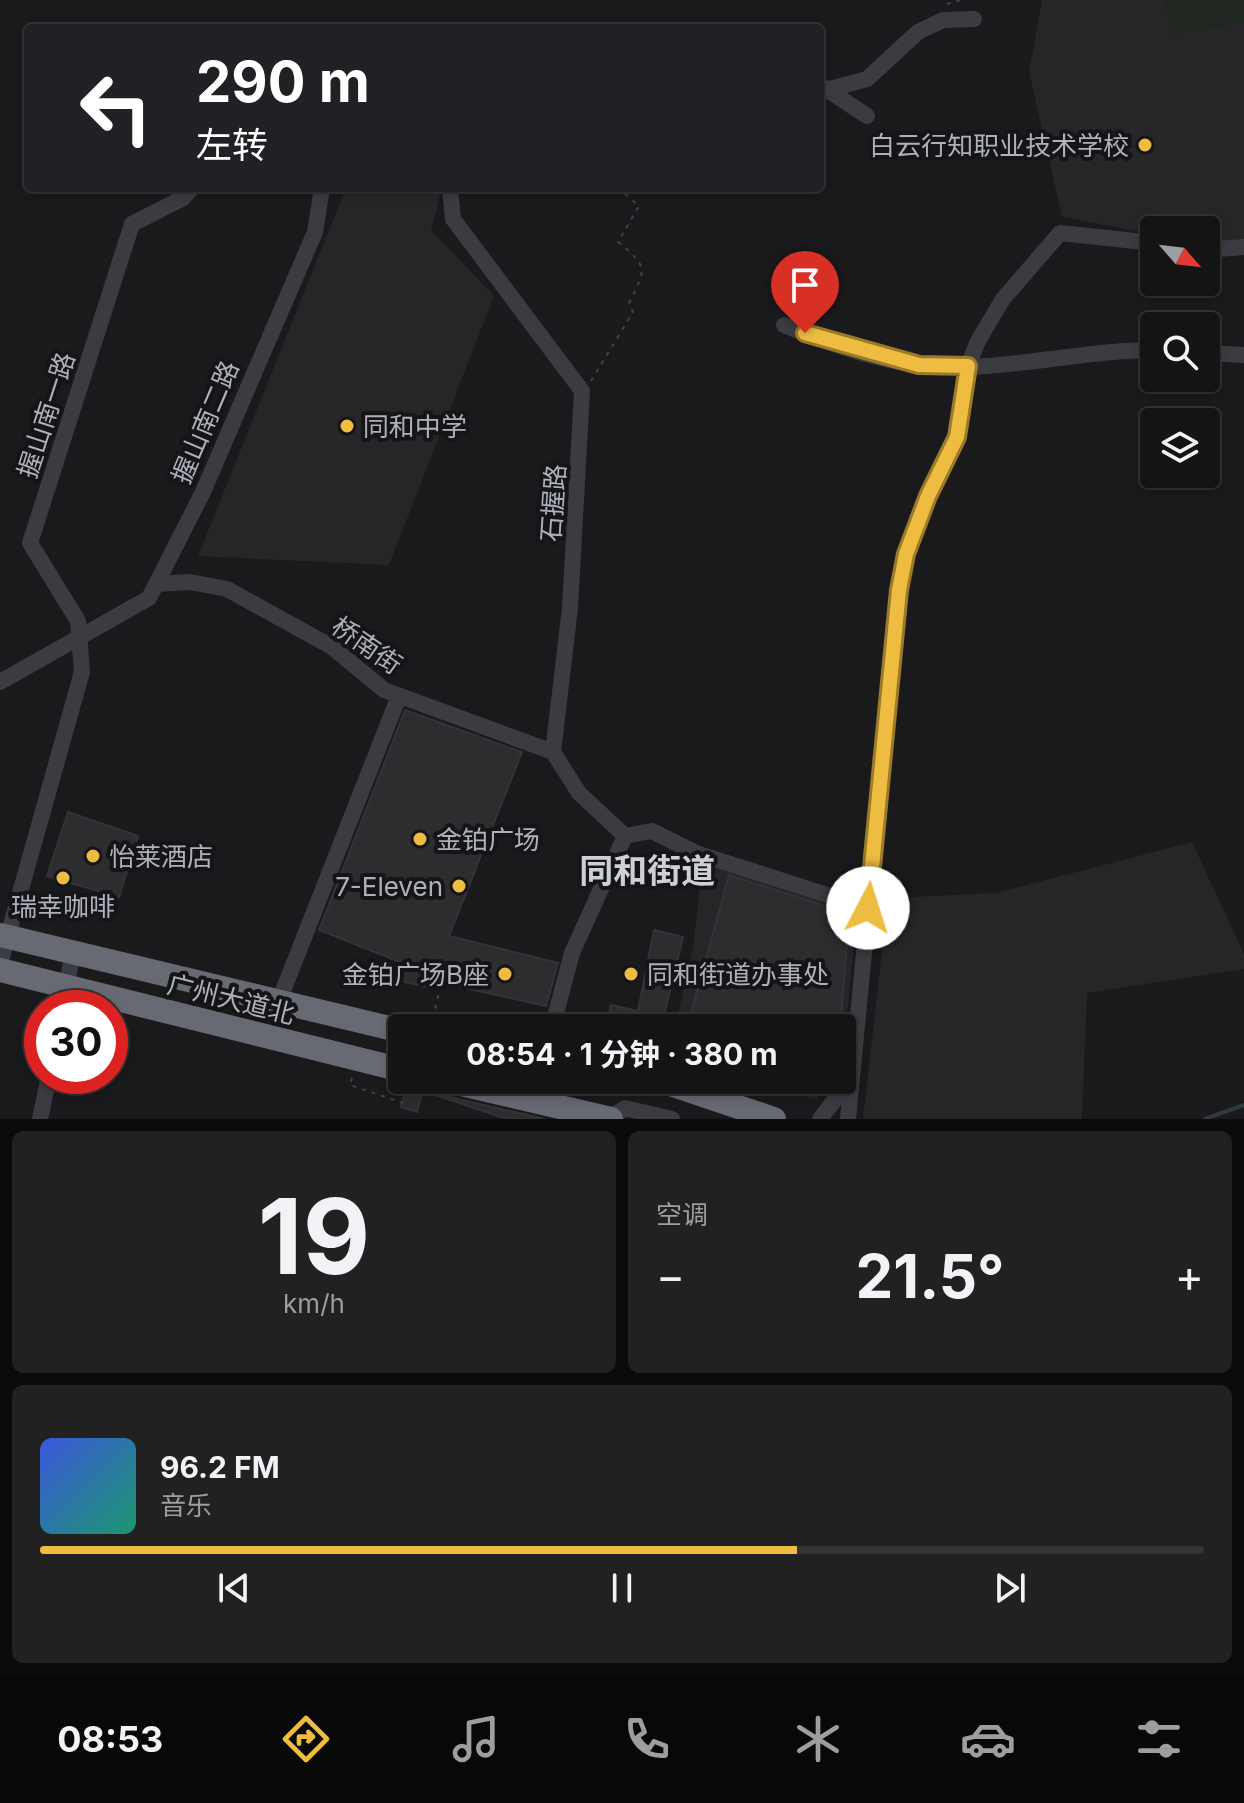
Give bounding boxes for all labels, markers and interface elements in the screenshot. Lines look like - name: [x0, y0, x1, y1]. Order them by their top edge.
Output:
- text: 290 m: [196, 48, 370, 116]
- icon: left: [64, 56, 168, 160]
- text: 左转: [196, 123, 268, 167]
- place label: 白云行知职业技术学校: [869, 130, 1129, 161]
- marker: 白云行知职业技术学校: [1136, 136, 1154, 154]
- north arrow: [1140, 216, 1220, 296]
- map controls: [1140, 216, 1220, 488]
- pin: [771, 251, 839, 333]
- icon: arrive: [783, 263, 827, 307]
- button: search: [1140, 312, 1220, 392]
- street label: 握山南一路: [11, 348, 81, 482]
- street label: 握山南二路: [165, 356, 245, 488]
- button: layers: [1140, 408, 1220, 488]
- place label: 同和中学: [363, 411, 467, 442]
- marker: 同和中学: [338, 417, 356, 435]
- street label: 石握路: [535, 463, 571, 543]
- street label: 桥南街: [326, 610, 408, 680]
- place label: 金铂广场: [436, 824, 540, 855]
- marker: 金铂广场: [411, 830, 429, 848]
- place label: 怡莱酒店: [109, 841, 213, 872]
- marker: 怡莱酒店: [84, 847, 102, 865]
- district label: 同和街道: [579, 850, 715, 891]
- position arrow: [826, 866, 910, 950]
- marker: 瑞幸咖啡: [54, 869, 72, 887]
- place label: 7-Eleven: [335, 871, 443, 902]
- marker: 7-Eleven: [450, 877, 468, 895]
- place label: 瑞幸咖啡: [11, 891, 115, 922]
- place label: 金铂广场B座: [342, 959, 489, 990]
- place label: 同和街道办事处: [647, 959, 829, 990]
- marker: 金铂广场B座: [496, 965, 514, 983]
- marker: 同和街道办事处: [622, 965, 640, 983]
- street label: 广州大道北: [164, 968, 298, 1030]
- speed limit sign: 30: [24, 990, 128, 1094]
- text: 08:54 · 1 分钟 · 380 m: [466, 1036, 778, 1072]
- text: 19: [258, 1173, 370, 1299]
- text: 空调: [656, 1199, 708, 1230]
- text: 21.5°: [856, 1240, 1004, 1312]
- text: −: [656, 1249, 685, 1303]
- text: +: [1175, 1249, 1204, 1303]
- text: km/h: [283, 1288, 345, 1319]
- text: 96.2 FM: [160, 1449, 280, 1485]
- text: 音乐: [160, 1490, 212, 1521]
- icon: previous: [212, 1566, 256, 1610]
- icon: pause: [600, 1566, 644, 1610]
- icon: next: [988, 1566, 1032, 1610]
- icon: directions: [278, 1711, 334, 1767]
- icon: music: [448, 1711, 504, 1767]
- icon: phone: [619, 1711, 675, 1767]
- icon: climate: [790, 1711, 846, 1767]
- icon: car: [960, 1711, 1016, 1767]
- icon: filters: [1131, 1711, 1187, 1767]
- text: 08:53: [57, 1717, 163, 1761]

